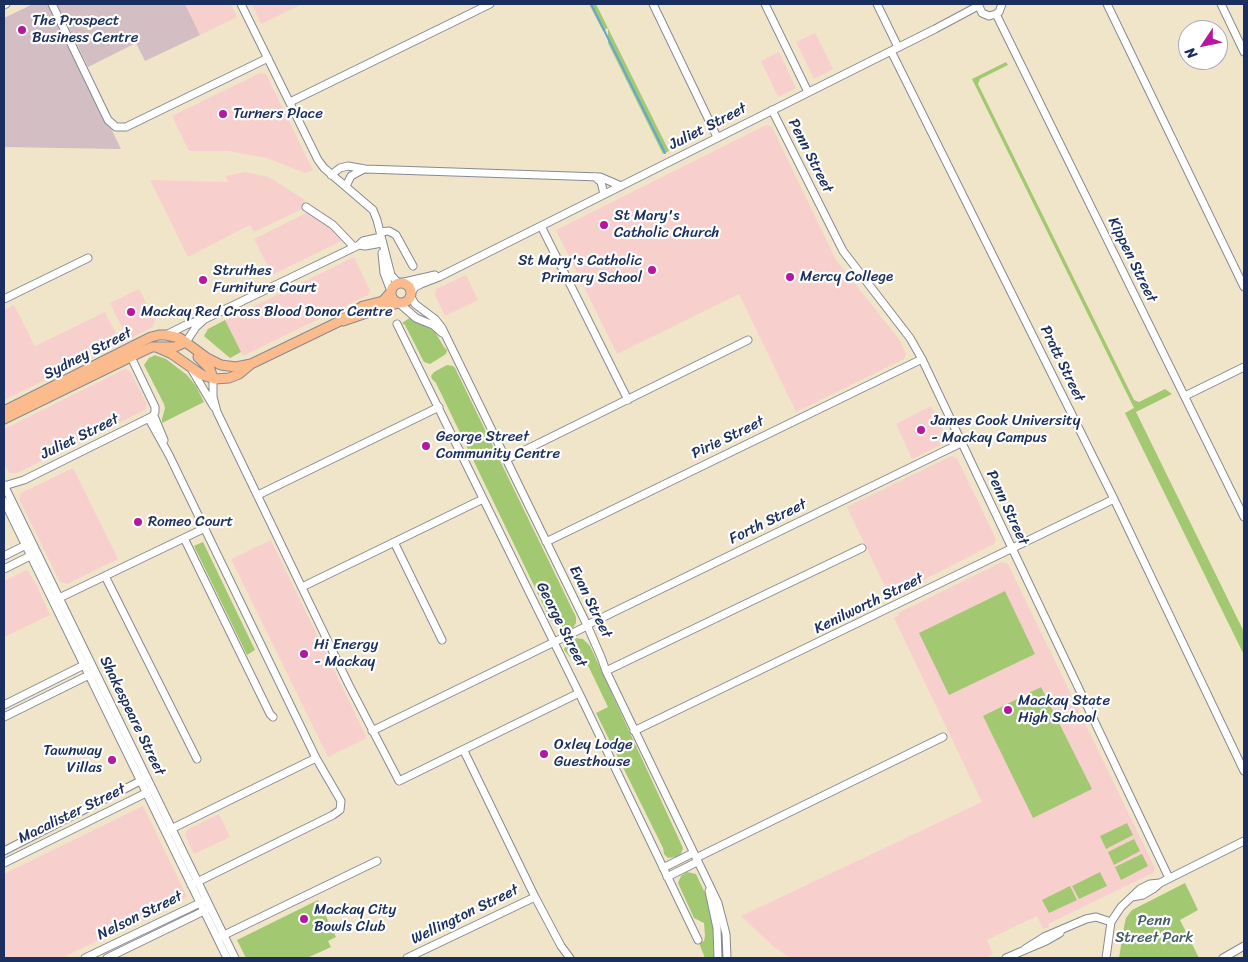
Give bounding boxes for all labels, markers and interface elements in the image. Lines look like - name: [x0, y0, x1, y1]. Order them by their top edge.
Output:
- place label: The Prospect Business Centre: [32, 12, 138, 47]
- north arrow: [1178, 20, 1228, 70]
- marker: The Prospect Business Centre: [16, 24, 28, 36]
- text: N: [1178, 42, 1204, 64]
- street label: Juliet Street: [666, 100, 750, 154]
- place label: Turners Place: [233, 105, 323, 123]
- marker: Turners Place: [217, 108, 229, 120]
- street label: Penn Street: [784, 116, 836, 196]
- place label: St Mary's Catholic Church: [614, 207, 719, 242]
- street label: Kippen Street: [1104, 215, 1160, 305]
- marker: St Mary's Catholic Church: [598, 219, 610, 231]
- place label: St Mary's Catholic Primary School: [518, 252, 642, 287]
- place label: Struthes Furniture Court: [213, 262, 317, 297]
- marker: St Mary's Catholic Primary School: [646, 264, 658, 276]
- place label: Mercy College: [800, 268, 893, 286]
- marker: Mercy College: [784, 271, 796, 283]
- marker: Struthes Furniture Court: [197, 274, 209, 286]
- place label: Mackay Red Cross Blood Donor Centre: [141, 303, 393, 321]
- marker: Mackay Red Cross Blood Donor Centre: [125, 306, 137, 318]
- street label: Pratt Street: [1036, 323, 1088, 405]
- street label: Sydney Street: [41, 324, 135, 384]
- street label: Juliet Street: [38, 410, 122, 464]
- place label: James Cook University - Mackay Campus: [931, 412, 1080, 447]
- street label: Pirie Street: [689, 413, 767, 463]
- marker: James Cook University - Mackay Campus: [915, 424, 927, 436]
- place label: George Street Community Centre: [436, 428, 560, 463]
- marker: George Street Community Centre: [420, 440, 432, 452]
- street label: Penn Street: [982, 468, 1032, 548]
- street label: Forth Street: [726, 496, 810, 548]
- place label: Romeo Court: [148, 513, 233, 531]
- marker: Romeo Court: [132, 516, 144, 528]
- street label: Evan Street: [565, 563, 615, 641]
- street label: Kenilworth Street: [811, 570, 927, 638]
- street label: George Street: [532, 579, 590, 671]
- place label: Hi Energy - Mackay: [314, 636, 378, 671]
- marker: Hi Energy - Mackay: [298, 648, 310, 660]
- street label: Shakespeare Street: [95, 653, 169, 779]
- place label: Mackay State High School: [1018, 692, 1110, 727]
- marker: Mackay State High School: [1002, 704, 1014, 716]
- place label: Oxley Lodge Guesthouse: [554, 736, 633, 771]
- place label: Tawnway Villas: [43, 742, 102, 777]
- marker: Oxley Lodge Guesthouse: [538, 748, 550, 760]
- marker: Tawnway Villas: [106, 754, 118, 766]
- street label: Macalister Street: [15, 780, 129, 848]
- street label: Wellington Street: [408, 881, 522, 949]
- street label: Nelson Street: [94, 888, 186, 944]
- place label: Mackay City Bowls Club: [314, 901, 396, 936]
- park label: Penn Street Park: [1115, 912, 1193, 947]
- marker: Mackay City Bowls Club: [298, 913, 310, 925]

